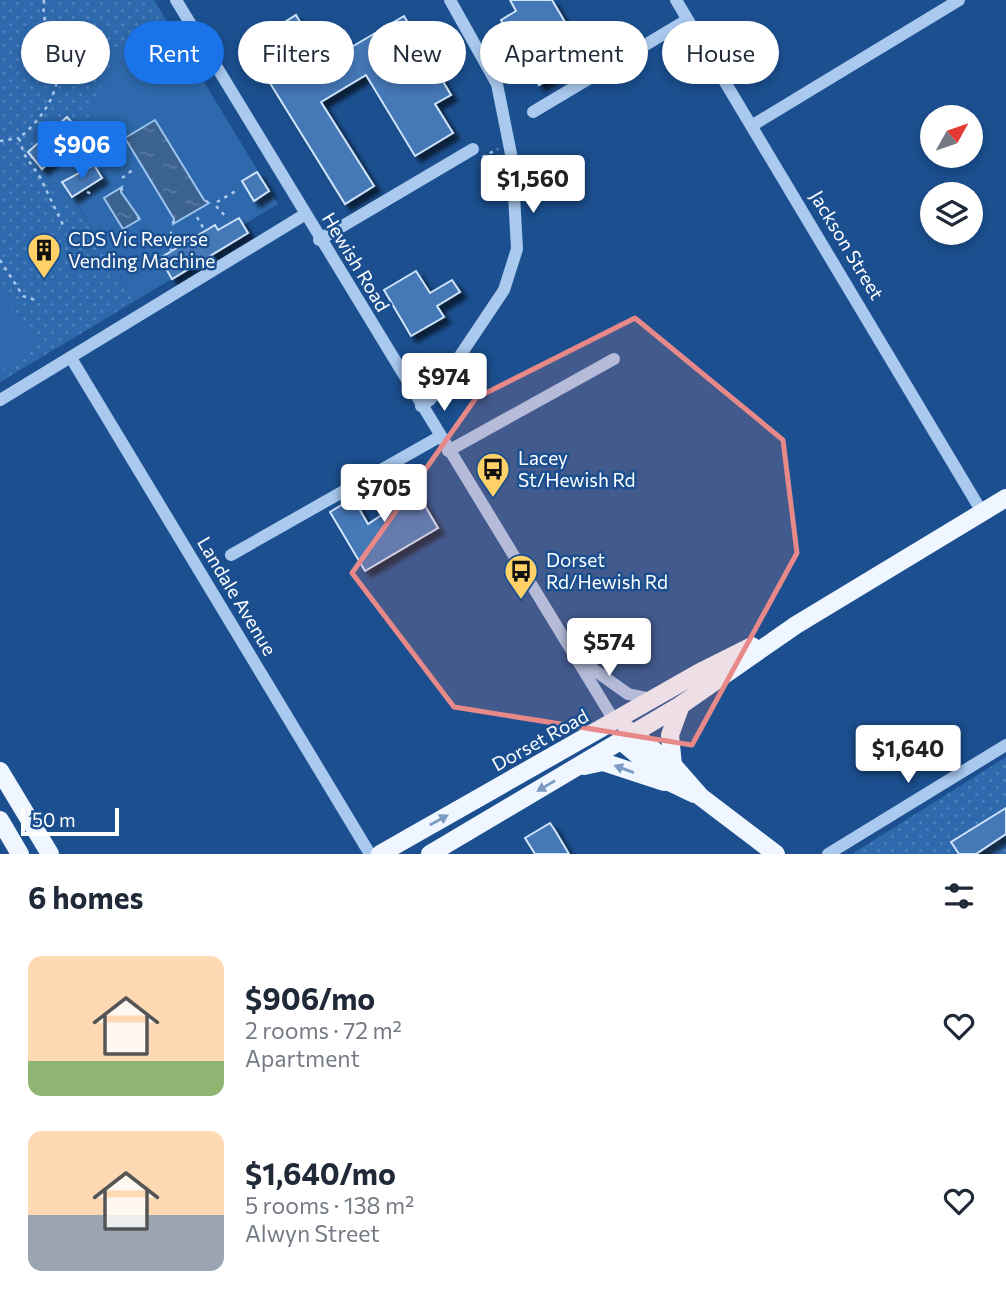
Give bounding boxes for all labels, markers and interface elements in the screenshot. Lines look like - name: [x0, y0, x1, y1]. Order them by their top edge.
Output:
- chip: Buy: [21, 21, 110, 84]
- chip: Rent: [124, 21, 224, 84]
- chip: Filters: [238, 21, 354, 84]
- chip: New: [368, 21, 466, 84]
- chip: Apartment: [480, 21, 648, 84]
- chip: House: [662, 21, 779, 84]
- north arrow: [920, 105, 984, 168]
- map controls: [920, 105, 983, 245]
- pin: $906: [41, 122, 123, 181]
- text: $906: [54, 130, 110, 158]
- pin: $1,560: [476, 156, 590, 215]
- text: $1,560: [497, 164, 569, 192]
- button: layers: [920, 182, 983, 245]
- street label: Jackson Street: [806, 186, 889, 304]
- street label: Hewish Road: [318, 208, 395, 316]
- place label: CDS Vic Reverse Vending Machine: [68, 227, 215, 272]
- building icon: CDS Vic Reverse Vending Machine: [25, 231, 63, 280]
- pin: $974: [403, 354, 485, 413]
- text: $974: [418, 362, 470, 390]
- place label: Lacey St/Hewish Rd: [518, 446, 636, 491]
- bus stop icon: Lacey St/Hewish Rd: [474, 450, 512, 499]
- pin: $705: [343, 464, 425, 524]
- text: $705: [357, 473, 411, 501]
- street label: Landale Avenue: [193, 532, 282, 659]
- place label: Dorset Rd/Hewish Rd: [546, 548, 668, 593]
- bus stop icon: Dorset Rd/Hewish Rd: [502, 552, 540, 601]
- pin: $574: [568, 618, 650, 678]
- text: $574: [583, 627, 635, 655]
- street label: Dorset Road: [487, 704, 592, 776]
- pin: $1,640: [851, 726, 965, 785]
- text: $1,640: [872, 734, 944, 762]
- one-way arrow: [614, 763, 635, 774]
- one-way arrow: [537, 780, 556, 792]
- scale bar: [21, 805, 119, 837]
- text: 50 m: [32, 808, 76, 831]
- one-way arrow: [430, 814, 449, 826]
- icon: filters: [940, 877, 978, 915]
- text: 6 homes: [28, 878, 143, 915]
- text: $906/mo: [245, 979, 375, 1016]
- icon: home: [84, 984, 168, 1068]
- icon: heart: [940, 1007, 978, 1045]
- text: 2 rooms · 72 m²: [245, 1016, 402, 1044]
- text: Apartment: [245, 1044, 360, 1072]
- text: $1,640/mo: [245, 1154, 396, 1191]
- icon: home: [84, 1159, 168, 1243]
- icon: heart: [940, 1182, 978, 1220]
- text: 5 rooms · 138 m²: [245, 1191, 414, 1219]
- text: Alwyn Street: [245, 1219, 380, 1247]

